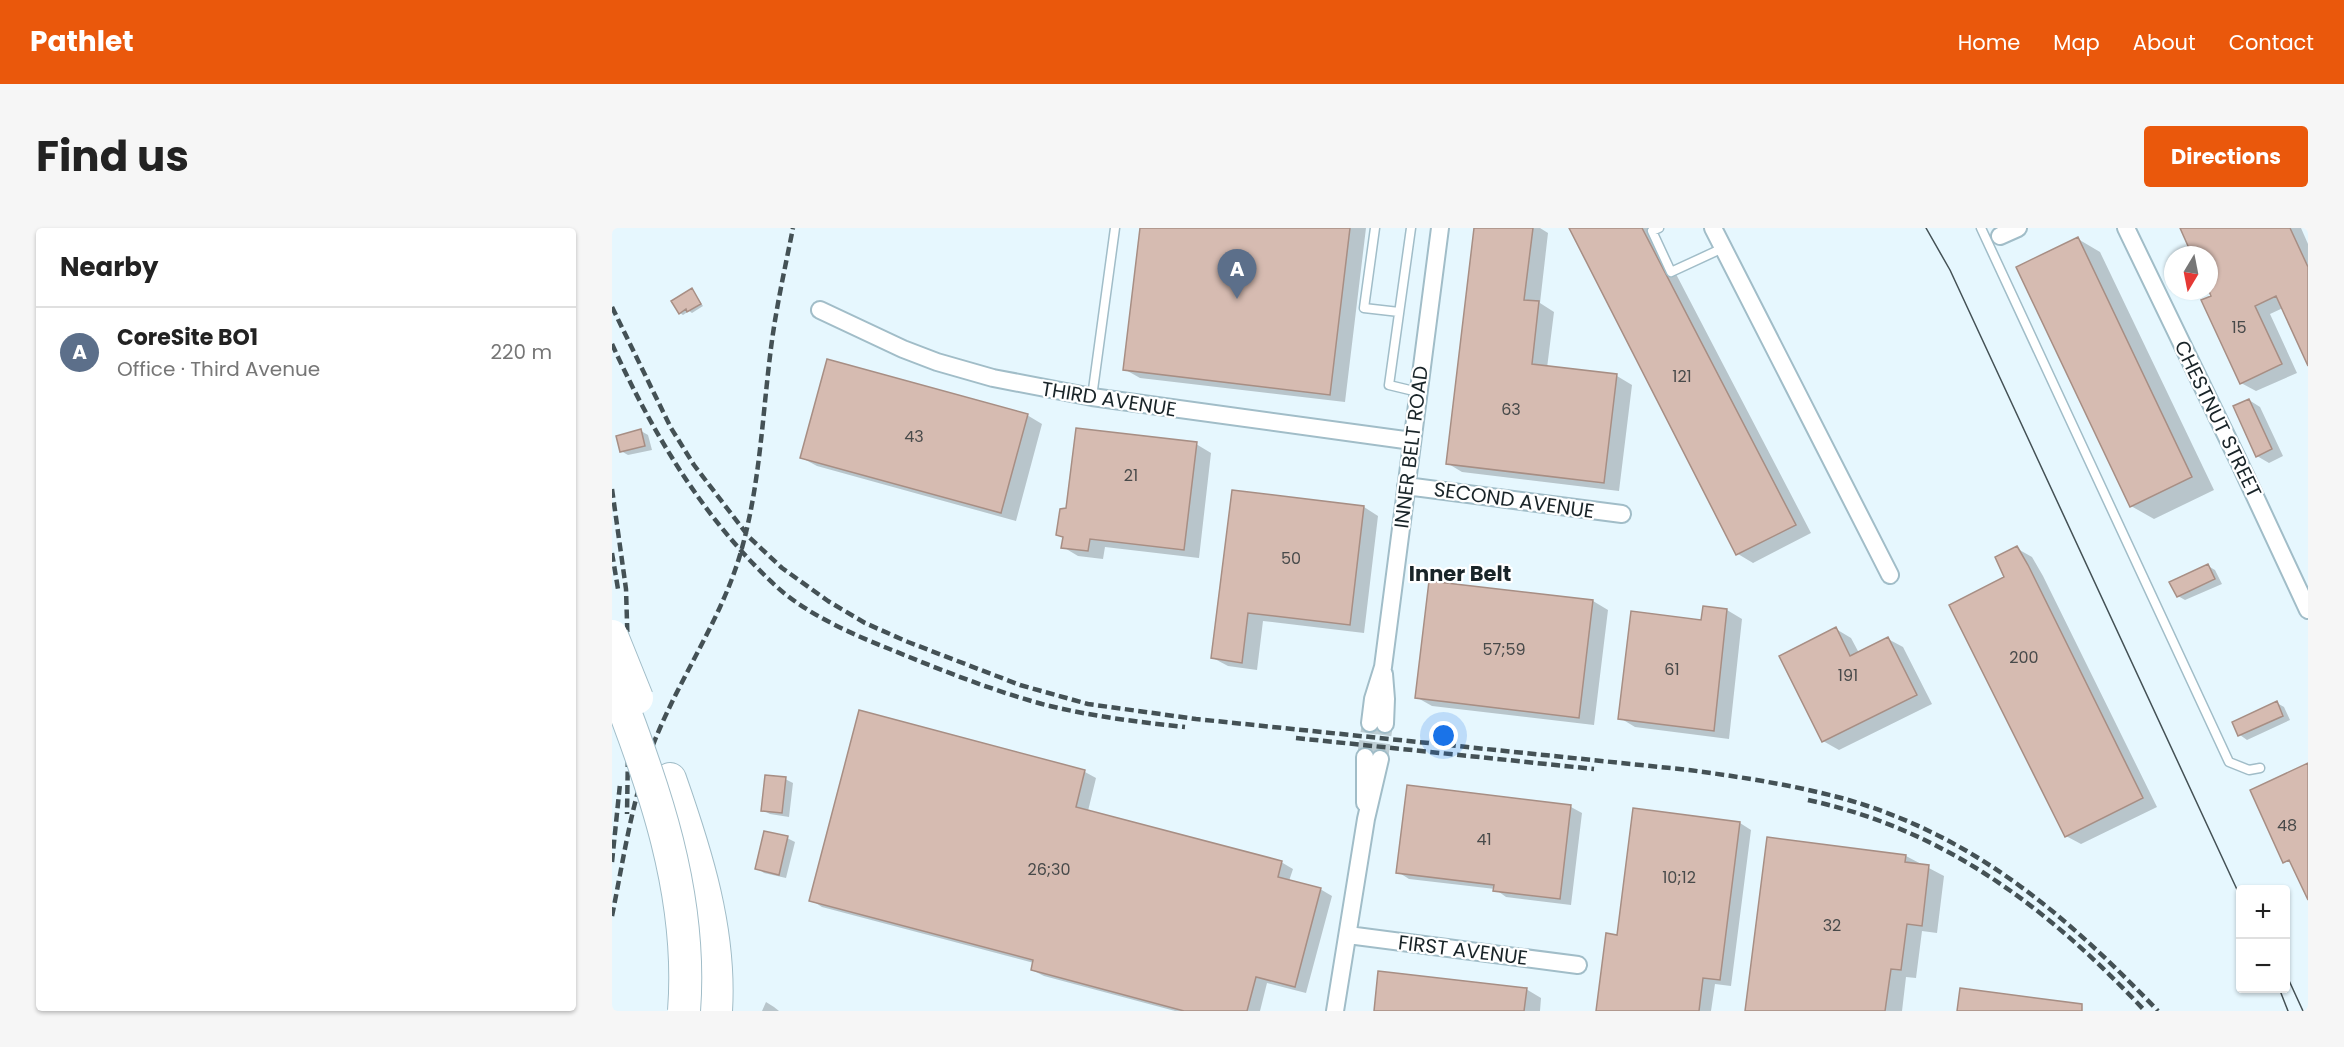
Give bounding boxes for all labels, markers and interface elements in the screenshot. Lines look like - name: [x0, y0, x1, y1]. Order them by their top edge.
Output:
- text: Pathlet: [30, 22, 134, 61]
- text: Home: [1958, 28, 2020, 57]
- text: Map: [2053, 28, 2100, 57]
- text: About: [2133, 28, 2196, 57]
- text: Contact: [2229, 28, 2314, 57]
- button: Directions: [2144, 126, 2308, 187]
- text: Find us: [36, 127, 189, 186]
- north arrow: [2164, 246, 2218, 300]
- text: Nearby: [60, 249, 158, 285]
- pin: A: [1218, 250, 1256, 299]
- house number: 15: [2231, 316, 2247, 339]
- text: CoreSite BO1: [117, 322, 258, 353]
- street label: CHESTNUT STREET: [2168, 336, 2268, 503]
- text: A: [72, 338, 87, 366]
- text: 220 m: [491, 338, 552, 366]
- text: Office · Third Avenue: [117, 355, 320, 383]
- street label: INNER BELT ROAD: [1387, 364, 1435, 530]
- house number: 121: [1672, 365, 1692, 388]
- street label: THIRD AVENUE: [1039, 375, 1179, 423]
- house number: 63: [1501, 398, 1521, 421]
- house number: 43: [904, 425, 924, 448]
- house number: 21: [1124, 464, 1138, 487]
- street label: SECOND AVENUE: [1432, 475, 1596, 525]
- house number: 50: [1281, 547, 1301, 570]
- district label: Inner Belt: [1409, 559, 1511, 588]
- house number: 57;59: [1482, 638, 1526, 661]
- house number: 200: [2009, 646, 2039, 669]
- house number: 61: [1664, 658, 1680, 681]
- house number: 191: [1838, 664, 1858, 687]
- your location: [1429, 721, 1458, 750]
- house number: 48: [2277, 814, 2297, 837]
- house number: 41: [1476, 828, 1492, 851]
- house number: 26;30: [1027, 858, 1071, 881]
- house number: 10;12: [1662, 866, 1696, 889]
- map controls: [2236, 885, 2290, 993]
- button: +: [2236, 885, 2290, 939]
- house number: 32: [1823, 914, 1841, 937]
- street label: FIRST AVENUE: [1397, 928, 1529, 972]
- button: −: [2236, 939, 2290, 993]

